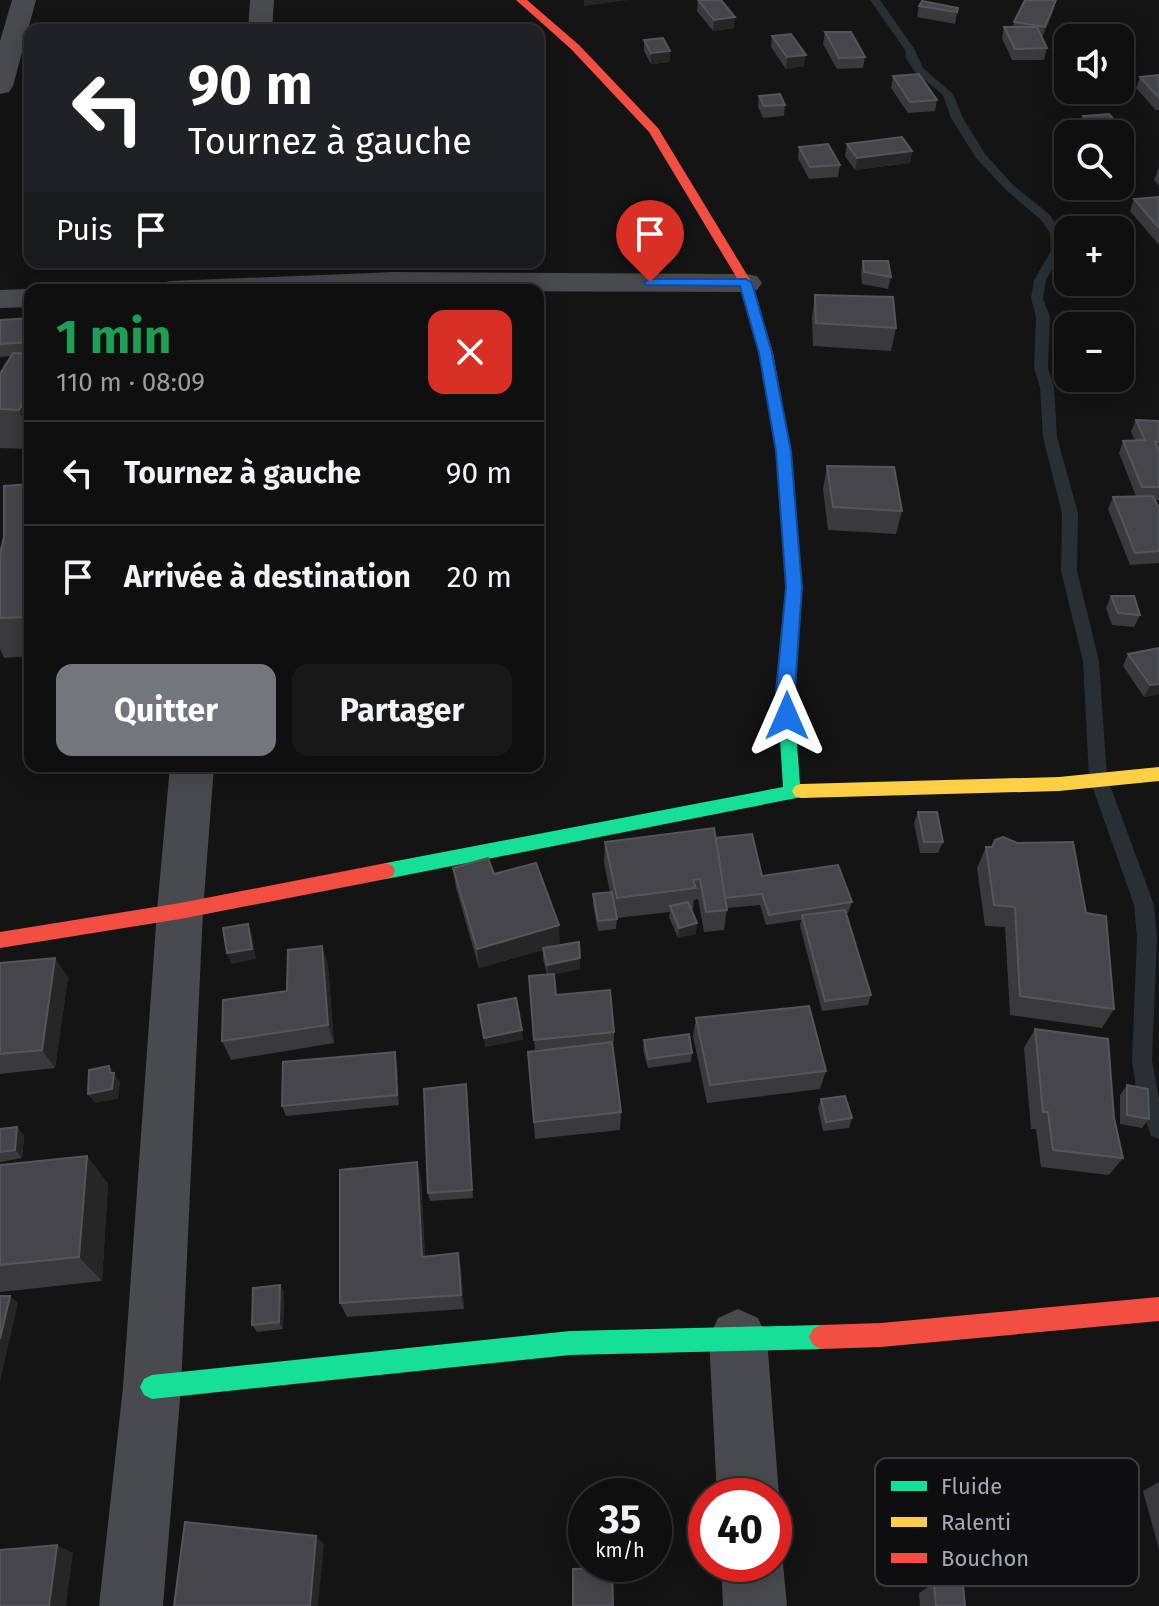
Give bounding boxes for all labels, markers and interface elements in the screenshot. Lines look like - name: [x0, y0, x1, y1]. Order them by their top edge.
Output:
- map controls: [1054, 24, 1134, 392]
- button: sound: [1054, 24, 1134, 104]
- text: 90 m: [188, 52, 313, 119]
- icon: left: [56, 56, 160, 160]
- text: Tournez à gauche: [188, 120, 472, 164]
- button: search: [1054, 120, 1134, 200]
- pin: [616, 200, 684, 282]
- icon: arrive: [129, 208, 173, 252]
- text: Puis: [56, 212, 113, 248]
- icon: arrive: [628, 212, 672, 256]
- button: +: [1054, 216, 1134, 296]
- text: 1 min: [56, 308, 171, 366]
- button: close: [428, 310, 512, 394]
- button: −: [1054, 312, 1134, 392]
- text: 110 m · 08:09: [56, 367, 205, 398]
- icon: left: [56, 451, 100, 495]
- text: Tournez à gauche: [124, 455, 361, 491]
- text: 90 m: [446, 455, 512, 491]
- icon: arrive: [56, 555, 100, 599]
- text: Arrivée à destination: [124, 559, 411, 595]
- text: 20 m: [447, 559, 512, 595]
- button: Quitter: [56, 664, 276, 756]
- button: Partager: [292, 664, 512, 756]
- position arrow: [745, 674, 829, 758]
- legend: [875, 1458, 1139, 1586]
- text: Fluide: [941, 1473, 1002, 1500]
- speed limit sign: 40: [688, 1478, 792, 1582]
- text: 35: [599, 1496, 641, 1544]
- text: Ralenti: [941, 1509, 1011, 1536]
- text: km/h: [595, 1538, 645, 1562]
- text: Bouchon: [941, 1545, 1029, 1572]

